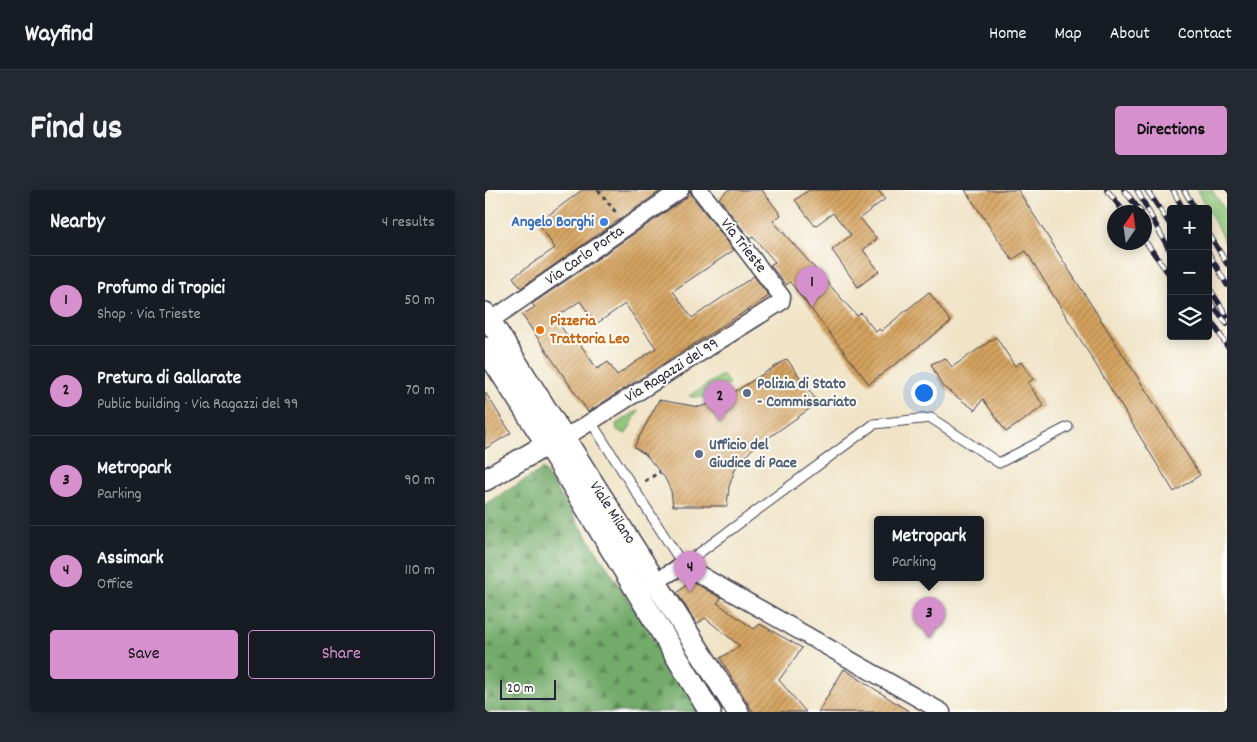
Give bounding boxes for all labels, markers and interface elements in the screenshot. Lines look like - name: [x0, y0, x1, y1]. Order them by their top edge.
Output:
- text: Wayfind: [25, 18, 93, 52]
- text: Home: [989, 22, 1026, 47]
- text: Map: [1054, 22, 1082, 47]
- text: About: [1110, 22, 1150, 47]
- text: Contact: [1178, 22, 1232, 47]
- text: Find us: [30, 105, 122, 155]
- button: Directions: [1115, 106, 1227, 155]
- north arrow: [1107, 205, 1152, 250]
- map controls: [1167, 205, 1212, 340]
- button: +: [1167, 205, 1212, 250]
- text: Nearby: [50, 208, 105, 238]
- text: 4 results: [382, 211, 435, 234]
- place label: Angelo Borghi: [511, 211, 594, 234]
- street label: Via Trieste: [714, 214, 772, 278]
- marker: Angelo Borghi: [598, 216, 610, 228]
- street label: Via Carlo Porta: [541, 220, 629, 292]
- button: −: [1167, 250, 1212, 295]
- pin: 1: [796, 266, 828, 307]
- text: Profumo di Tropici: [97, 276, 225, 303]
- text: 1: [64, 289, 68, 312]
- text: 50 m: [404, 289, 435, 312]
- button: layers: [1167, 295, 1212, 340]
- text: Shop · Via Trieste: [97, 303, 201, 326]
- place label: Pizzeria Trattoria Leo: [550, 310, 630, 351]
- marker: Pizzeria Trattoria Leo: [534, 324, 546, 336]
- street label: Via Ragazzi del 99: [621, 333, 723, 409]
- text: Pretura di Gallarate: [97, 366, 241, 393]
- place label: Polizia di Stato - Commissariato: [757, 373, 856, 414]
- text: 2: [63, 379, 70, 402]
- text: 70 m: [405, 379, 435, 402]
- pin: 2: [704, 380, 736, 421]
- your location: [911, 380, 937, 406]
- marker: Polizia di Stato - Commissariato: [741, 387, 753, 399]
- text: Public building · Via Ragazzi del 99: [97, 393, 298, 416]
- place label: Ufficio del Giudice di Pace: [709, 434, 797, 475]
- marker: Ufficio del Giudice di Pace: [693, 448, 705, 460]
- text: Metropark: [97, 456, 172, 483]
- text: 3: [62, 469, 70, 492]
- text: 90 m: [404, 469, 435, 492]
- street label: Viale Milano: [583, 477, 641, 549]
- text: Parking: [97, 483, 142, 506]
- popup: [874, 516, 984, 581]
- text: Metropark: [892, 524, 966, 551]
- text: Assimark: [97, 546, 164, 573]
- pin: 4: [674, 551, 706, 592]
- text: Parking: [892, 551, 936, 574]
- text: 4: [63, 559, 69, 582]
- text: 110 m: [405, 559, 435, 582]
- text: Office: [97, 573, 133, 596]
- pin: 3: [913, 597, 945, 638]
- button: Save: [50, 630, 238, 679]
- button: Share: [248, 630, 435, 679]
- scale bar: [500, 677, 556, 700]
- text: 20 m: [507, 679, 534, 699]

